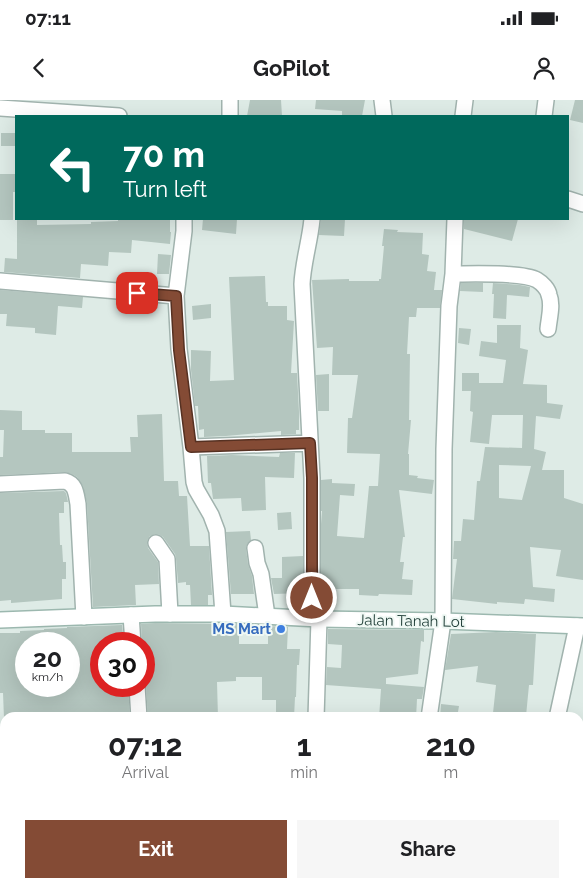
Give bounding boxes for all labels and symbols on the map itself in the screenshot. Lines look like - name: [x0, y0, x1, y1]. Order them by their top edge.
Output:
- pin: [116, 272, 158, 314]
- position arrow: [285, 571, 337, 623]
- street label: Jalan Tanah Lot: [357, 611, 465, 631]
- place label: MS Mart: [212, 620, 271, 638]
- marker: MS Mart: [275, 623, 287, 635]
- speed limit sign: 30: [90, 632, 155, 697]

